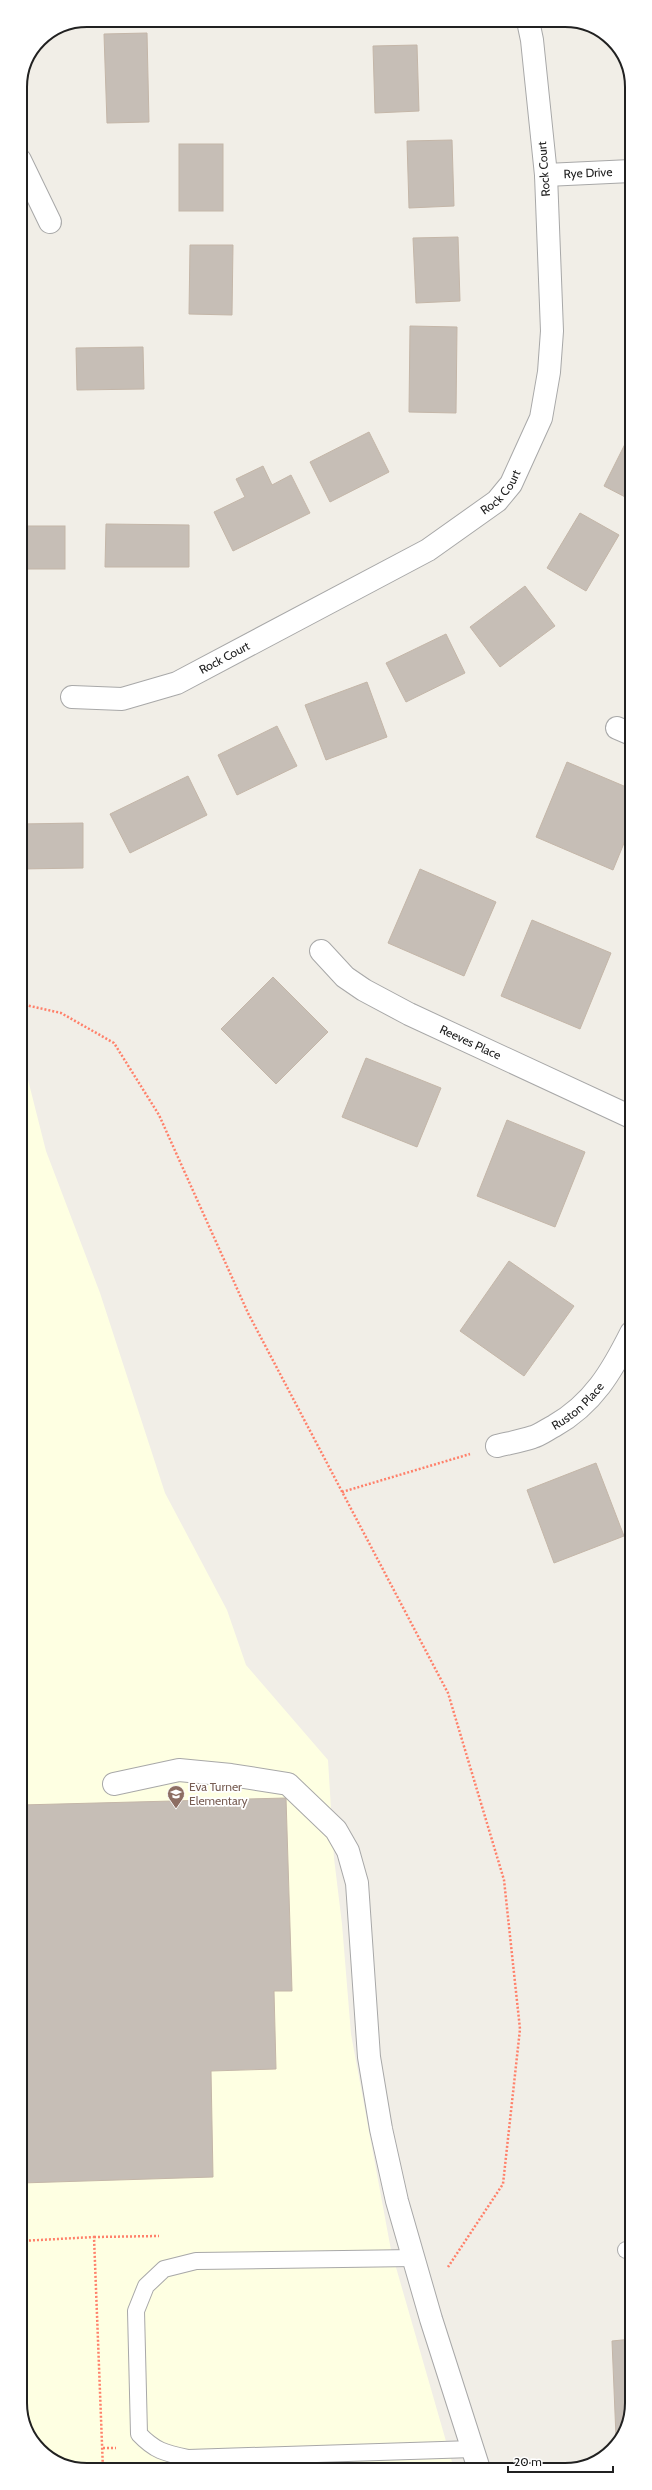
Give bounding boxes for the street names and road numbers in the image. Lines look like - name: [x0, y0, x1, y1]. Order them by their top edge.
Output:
- street label: Rock Court: [534, 141, 553, 197]
- street label: Rye Drive: [563, 164, 613, 181]
- street label: Rock Court: [477, 467, 523, 517]
- street label: Rock Court: [196, 638, 252, 677]
- street label: Reeves Place: [437, 1021, 504, 1063]
- street label: Ruston Place: [549, 1379, 607, 1433]

